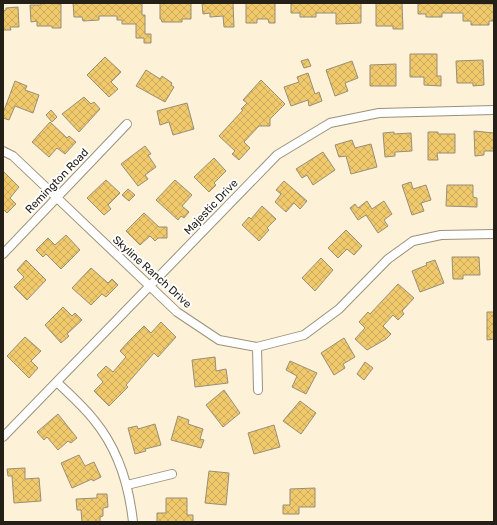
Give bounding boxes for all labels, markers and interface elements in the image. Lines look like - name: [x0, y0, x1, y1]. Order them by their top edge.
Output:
- street label: Remington Road: [23, 146, 91, 216]
- street label: Majestic Drive: [181, 177, 241, 237]
- street label: Skyline Ranch Drive: [110, 233, 194, 311]

